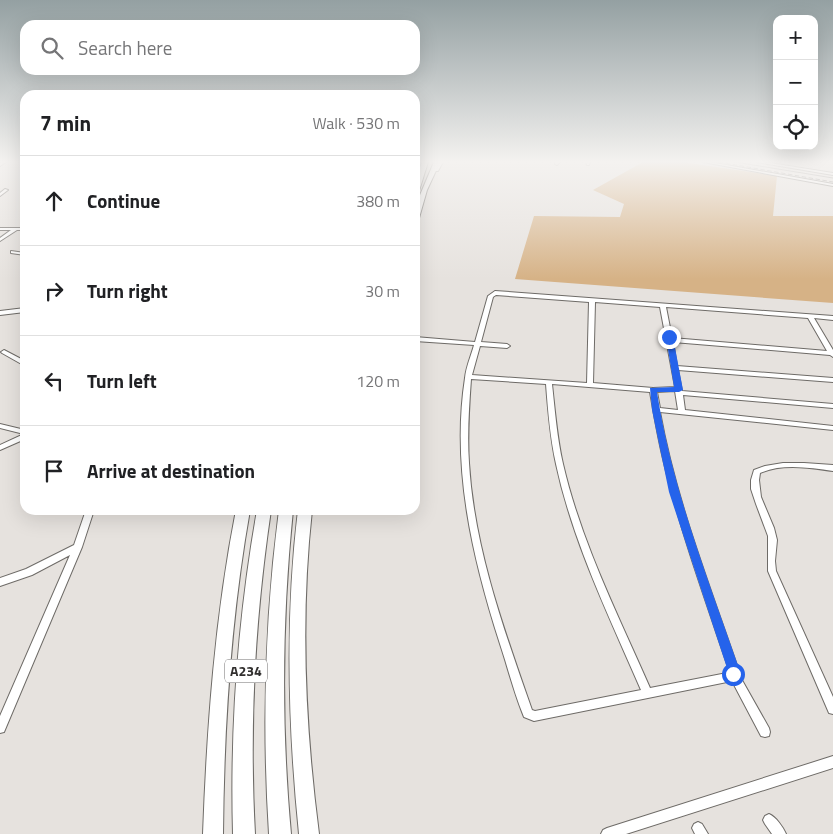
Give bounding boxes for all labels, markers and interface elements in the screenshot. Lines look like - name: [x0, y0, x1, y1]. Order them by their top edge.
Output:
- map controls: [773, 15, 818, 150]
- button: +: [773, 15, 818, 60]
- search box: [20, 20, 420, 75]
- text: Search here: [78, 33, 172, 62]
- icon: search: [38, 34, 66, 62]
- button: −: [773, 60, 818, 105]
- button: locate: [773, 105, 818, 150]
- text: 7 min: [40, 107, 91, 139]
- text: Walk · 530 m: [312, 111, 400, 135]
- text: Continue: [87, 186, 160, 215]
- icon: ahead: [40, 187, 68, 215]
- text: 380 m: [356, 189, 400, 213]
- text: Turn right: [87, 276, 168, 305]
- icon: right: [40, 277, 68, 305]
- text: 30 m: [365, 279, 400, 303]
- route end: [658, 326, 681, 349]
- text: Turn left: [87, 366, 157, 395]
- icon: left: [40, 367, 68, 395]
- text: 120 m: [356, 369, 400, 393]
- text: Arrive at destination: [87, 456, 255, 485]
- icon: arrive: [40, 457, 68, 485]
- road number: A234: [225, 659, 267, 682]
- route start: [722, 663, 745, 686]

